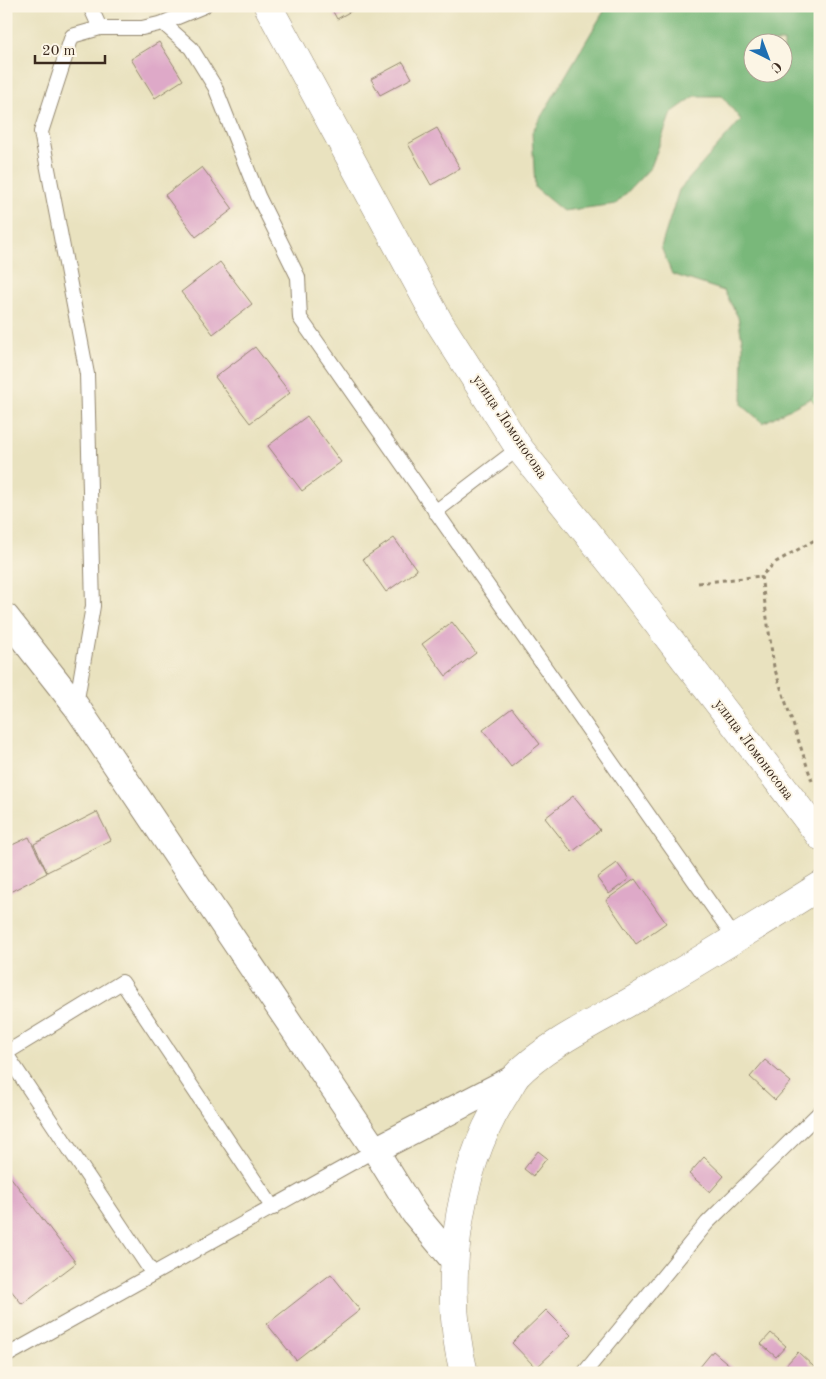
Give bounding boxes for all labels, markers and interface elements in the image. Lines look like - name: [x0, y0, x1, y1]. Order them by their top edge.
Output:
- scale bar: [35, 32, 105, 64]
- north arrow: [744, 32, 794, 82]
- text: 20 m: [42, 44, 76, 59]
- text: С: [768, 59, 784, 75]
- street label: улица Ломоносова: [469, 372, 550, 482]
- street label: улица Ломоносова: [710, 697, 796, 804]

